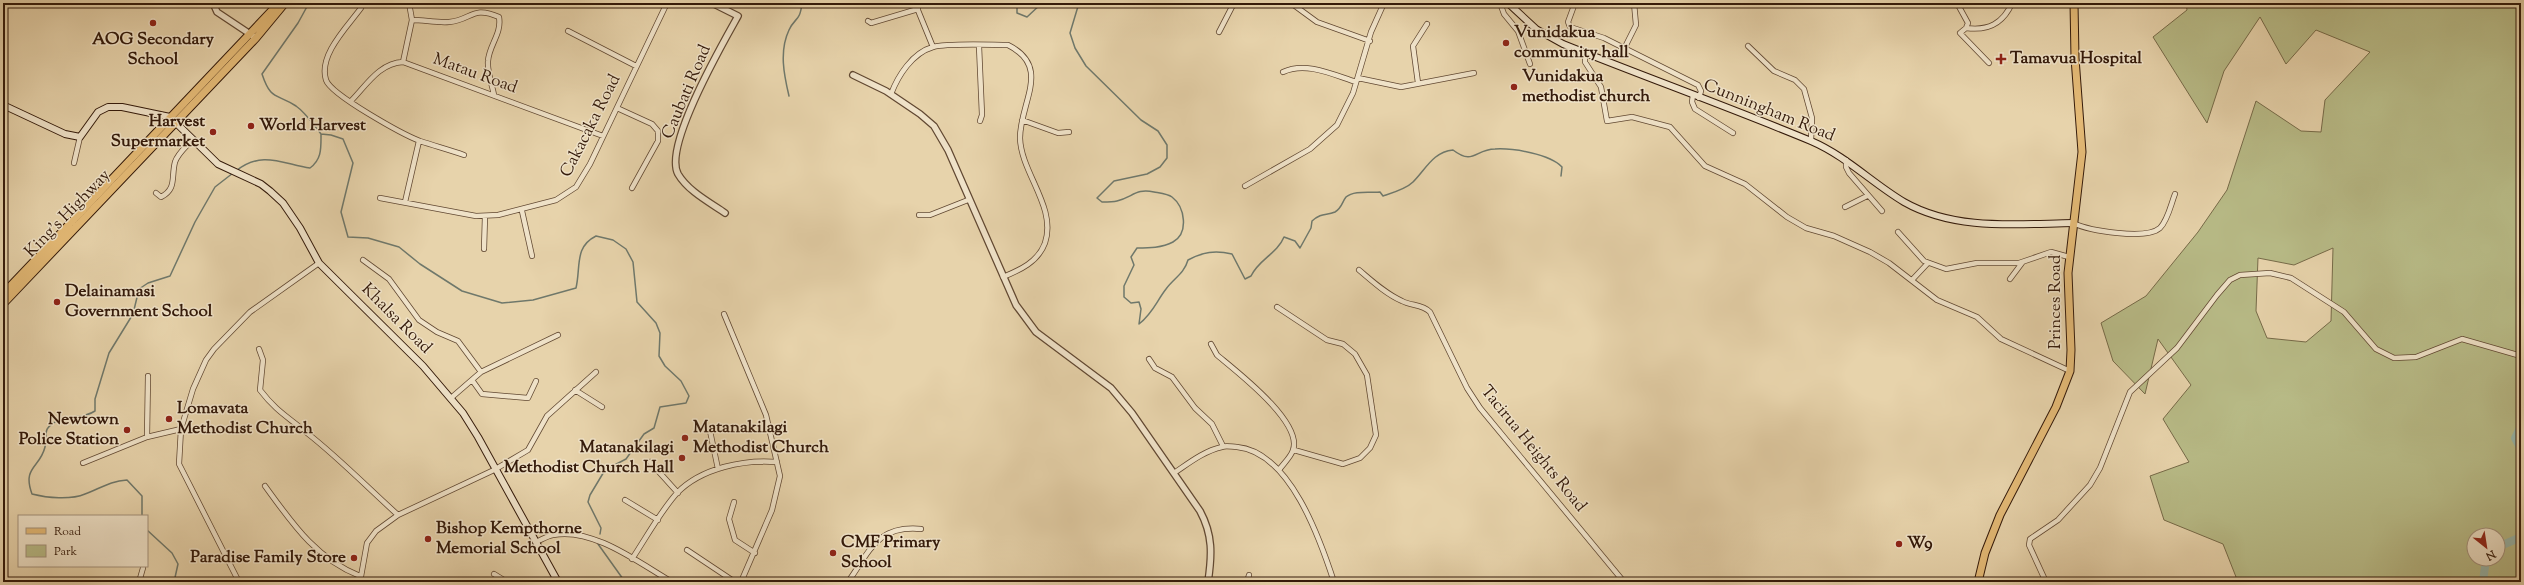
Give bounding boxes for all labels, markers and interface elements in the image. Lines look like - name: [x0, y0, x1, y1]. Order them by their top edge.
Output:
- marker: AOG Secondary School: [148, 18, 158, 28]
- place label: Vunidakua community hall: [1514, 21, 1629, 65]
- place label: AOG Secondary School: [92, 28, 215, 72]
- marker: Vunidakua community hall: [1501, 38, 1511, 48]
- street label: Caubati Road: [656, 41, 718, 143]
- place label: Tamavua Hospital: [2010, 47, 2142, 71]
- street label: Matau Road: [429, 48, 521, 101]
- marker: Tamavua Hospital: [1995, 53, 2007, 65]
- place label: Vunidakua methodist church: [1522, 65, 1650, 109]
- street label: Cakacaka Road: [555, 70, 627, 182]
- street label: Cunningham Road: [1700, 74, 1839, 149]
- marker: Vunidakua methodist church: [1509, 82, 1519, 92]
- place label: Harvest Supermarket: [111, 110, 205, 154]
- place label: World Harvest: [259, 114, 366, 138]
- marker: World Harvest: [246, 121, 256, 131]
- marker: Harvest Supermarket: [208, 127, 218, 137]
- street label: King's Highway: [20, 164, 117, 264]
- street label: Princes Road: [2044, 254, 2068, 349]
- street label: Khalsa Road: [355, 278, 437, 360]
- place label: Delainamasi Government School: [65, 280, 213, 324]
- marker: Delainamasi Government School: [52, 297, 62, 307]
- street label: Tacirua Heights Road: [1474, 381, 1592, 518]
- place label: Lomavata Methodist Church: [177, 397, 313, 441]
- place label: Newtown Police Station: [19, 408, 120, 452]
- marker: Lomavata Methodist Church: [164, 414, 174, 424]
- place label: Matanakilagi Methodist Church: [693, 416, 829, 460]
- marker: Newtown Police Station: [122, 425, 132, 435]
- marker: Matanakilagi Methodist Church: [680, 433, 690, 443]
- place label: Matanakilagi Methodist Church Hall: [504, 436, 674, 480]
- marker: Matanakilagi Methodist Church Hall: [677, 453, 687, 463]
- legend: [18, 515, 148, 567]
- place label: Bishop Kempthorne Memorial School: [436, 517, 582, 561]
- text: Road: [54, 523, 81, 541]
- north arrow: [2466, 527, 2506, 567]
- place label: CMF Primary School: [841, 531, 941, 575]
- place label: W9: [1907, 532, 1932, 556]
- marker: Bishop Kempthorne Memorial School: [423, 534, 433, 544]
- marker: W9: [1894, 539, 1904, 549]
- text: Park: [54, 543, 77, 561]
- text: N: [2483, 545, 2499, 564]
- place label: Paradise Family Store: [190, 546, 346, 570]
- marker: CMF Primary School: [828, 548, 838, 558]
- marker: Paradise Family Store: [349, 553, 359, 563]

